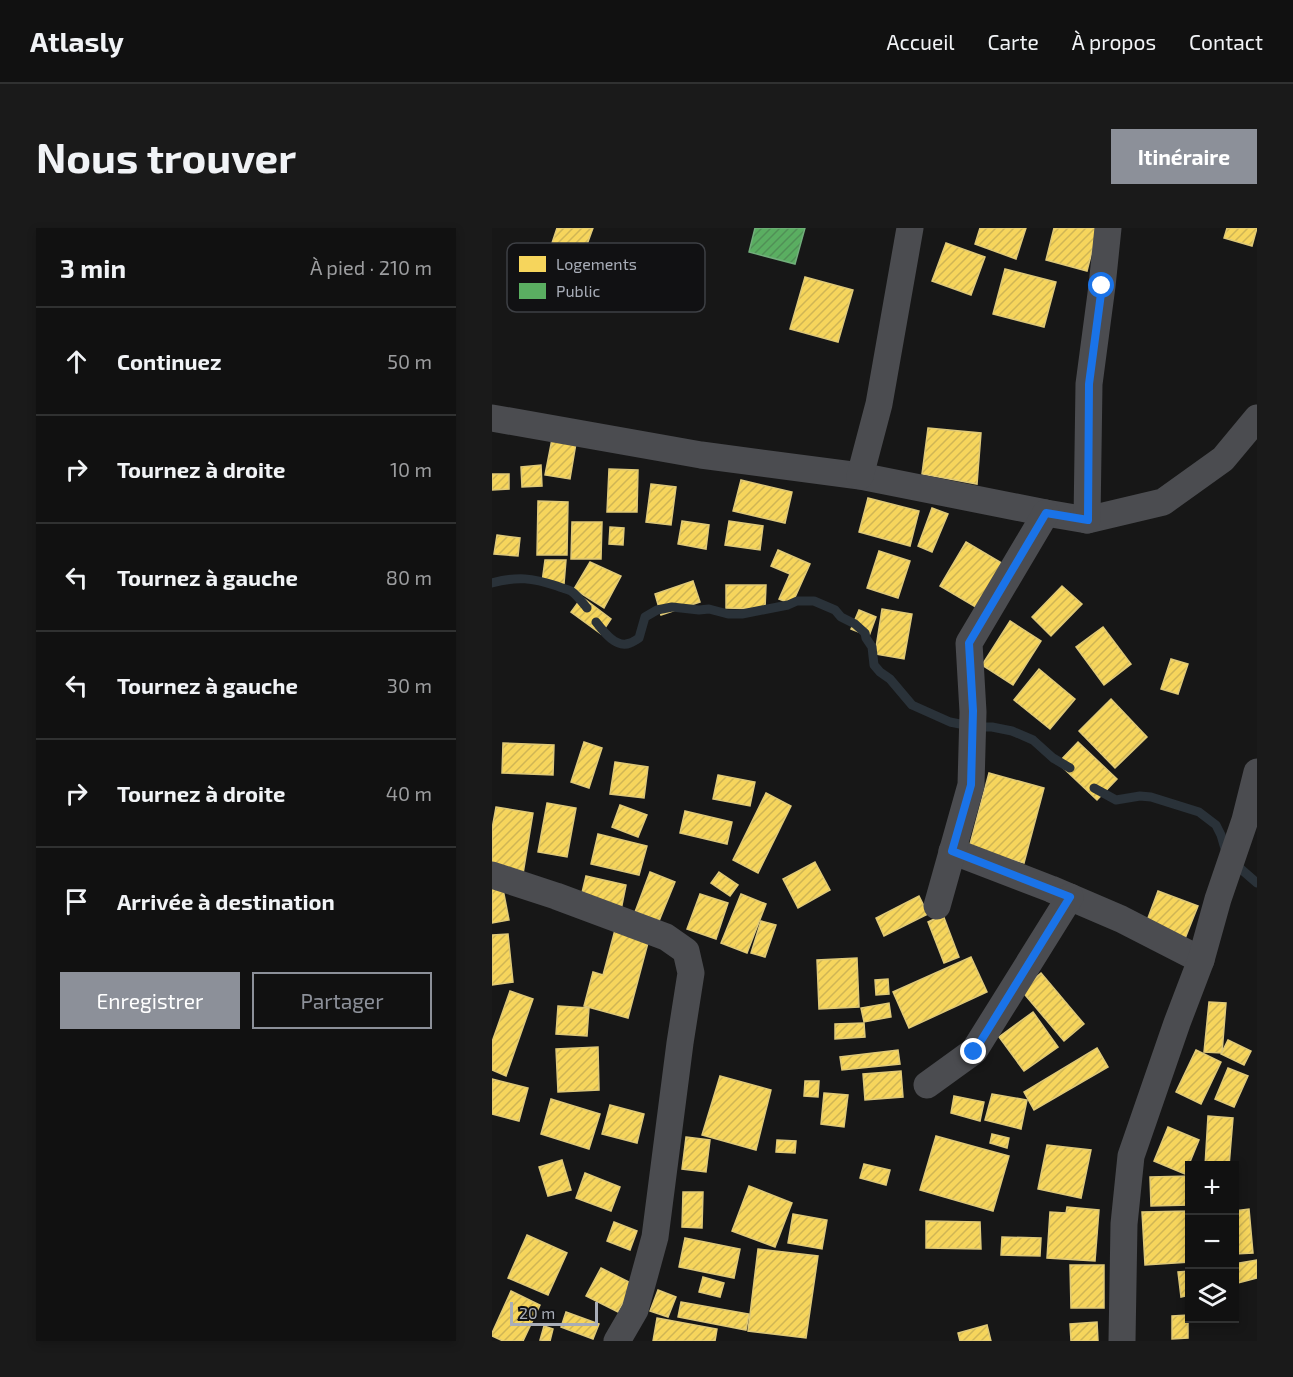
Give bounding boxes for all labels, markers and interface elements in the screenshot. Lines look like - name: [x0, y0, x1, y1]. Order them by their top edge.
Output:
- text: Atlasly: [30, 24, 124, 58]
- text: Accueil: [886, 29, 955, 54]
- text: Carte: [988, 29, 1039, 54]
- text: À propos: [1072, 29, 1156, 54]
- text: Contact: [1189, 29, 1263, 54]
- button: Itinéraire: [1111, 129, 1257, 184]
- text: Nous trouver: [36, 131, 296, 181]
- legend: [507, 243, 705, 312]
- text: 3 min: [60, 252, 126, 283]
- text: Logements: [556, 254, 637, 273]
- text: À pied · 210 m: [310, 255, 432, 279]
- route start: [1088, 272, 1114, 298]
- text: Public: [556, 281, 600, 300]
- icon: ahead: [60, 345, 93, 378]
- text: Continuez: [117, 348, 221, 374]
- text: 50 m: [387, 349, 432, 373]
- icon: right: [60, 453, 93, 486]
- text: Tournez à droite: [117, 456, 286, 482]
- text: 10 m: [390, 457, 432, 481]
- icon: left: [60, 561, 93, 594]
- text: Tournez à gauche: [117, 564, 298, 590]
- text: 80 m: [386, 565, 432, 589]
- icon: left: [60, 669, 93, 702]
- text: Tournez à gauche: [117, 672, 298, 698]
- text: 30 m: [387, 673, 432, 697]
- icon: right: [60, 777, 93, 810]
- text: Tournez à droite: [117, 780, 286, 806]
- text: 40 m: [386, 781, 432, 805]
- icon: arrive: [60, 885, 93, 918]
- text: Arrivée à destination: [117, 888, 335, 914]
- button: Enregistrer: [60, 972, 240, 1029]
- button: Partager: [252, 972, 432, 1029]
- route end: [960, 1038, 986, 1064]
- map controls: [1185, 1161, 1239, 1323]
- button: +: [1185, 1161, 1239, 1215]
- button: −: [1185, 1215, 1239, 1269]
- button: layers: [1185, 1269, 1239, 1323]
- scale bar: [510, 1299, 598, 1326]
- text: 20 m: [519, 1303, 555, 1322]

